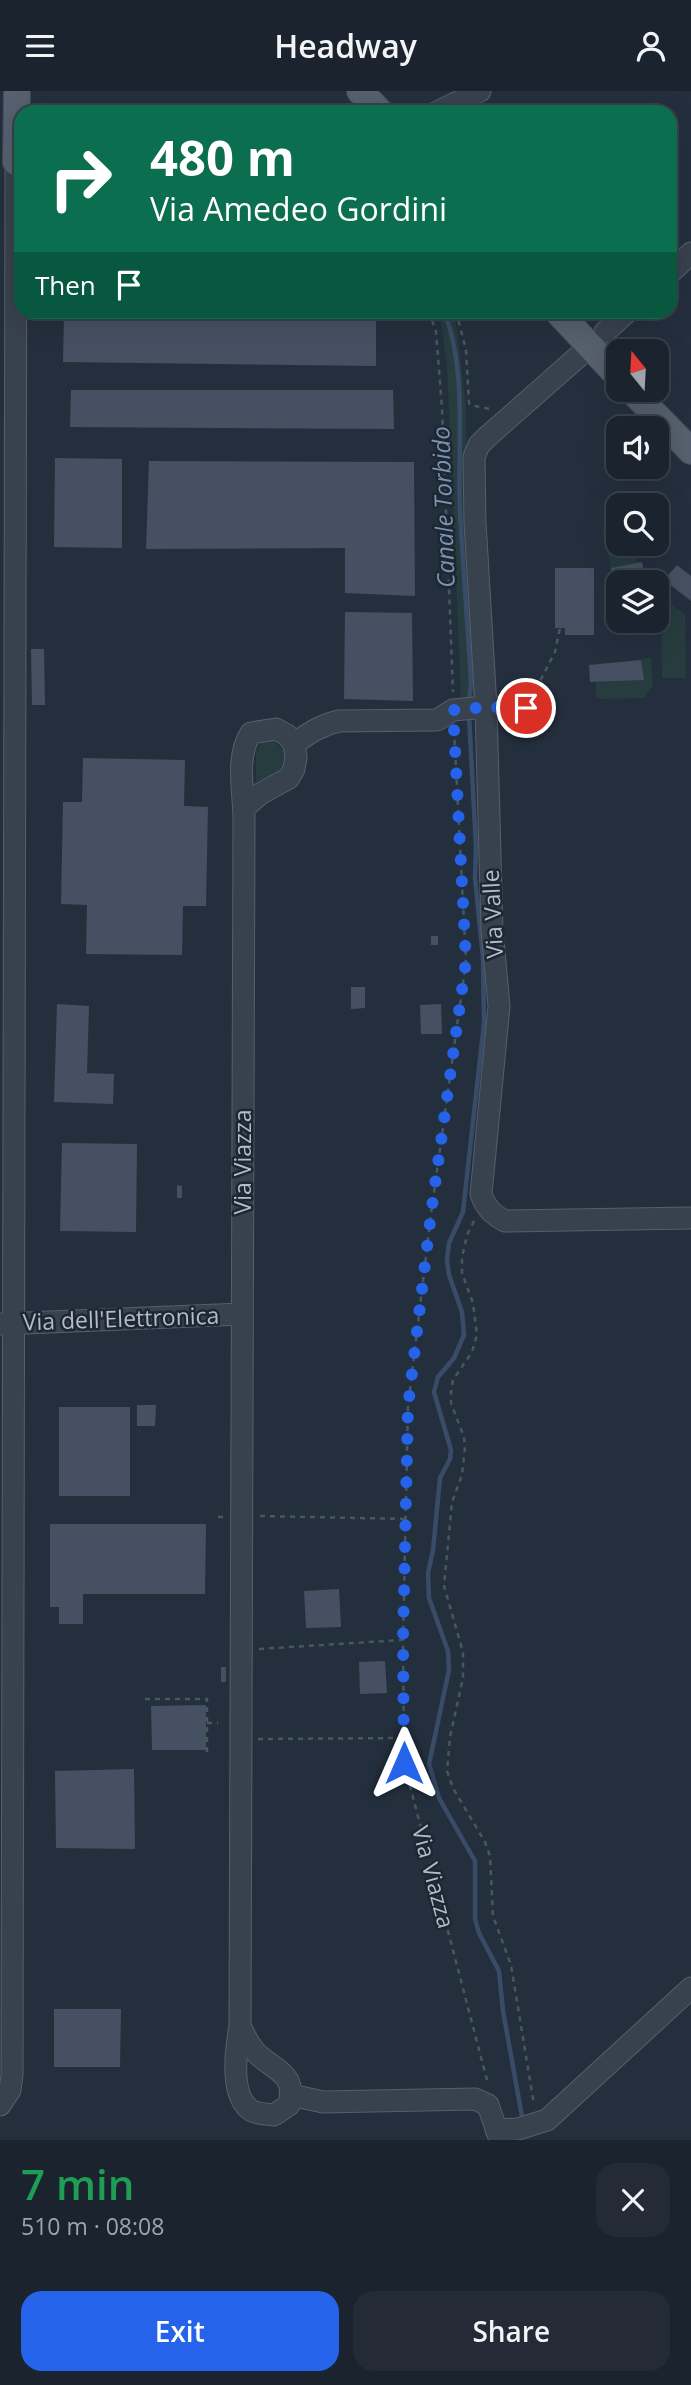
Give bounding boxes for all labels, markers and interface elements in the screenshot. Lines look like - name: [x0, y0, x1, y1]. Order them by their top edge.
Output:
- text: Headway: [274, 24, 417, 67]
- icon: menu: [21, 27, 59, 65]
- icon: person: [632, 27, 670, 65]
- text: 480 m: [150, 124, 295, 190]
- icon: right: [35, 133, 126, 224]
- text: Via Amedeo Gordini: [150, 187, 447, 230]
- icon: arrive: [110, 266, 148, 304]
- text: Then: [35, 267, 96, 303]
- north arrow: [606, 339, 668, 403]
- map controls: [606, 339, 669, 633]
- button: sound: [606, 416, 669, 479]
- water label: Canale Torbido: [423, 426, 462, 588]
- button: search: [606, 493, 669, 556]
- button: layers: [606, 570, 669, 633]
- pin: [496, 678, 556, 738]
- icon: arrive: [507, 689, 545, 727]
- street label: Via Valle: [474, 869, 510, 959]
- street label: Via Viazza: [226, 1110, 258, 1214]
- street label: Via dell'Elettronica: [22, 1299, 220, 1337]
- position arrow: [367, 1726, 441, 1800]
- street label: Via Viazza: [405, 1822, 463, 1932]
- text: 7 min: [21, 2155, 134, 2212]
- button: close: [596, 2163, 670, 2237]
- text: 510 m · 08:08: [21, 2210, 164, 2242]
- button: Exit: [21, 2291, 339, 2371]
- button: Share: [353, 2291, 670, 2371]

